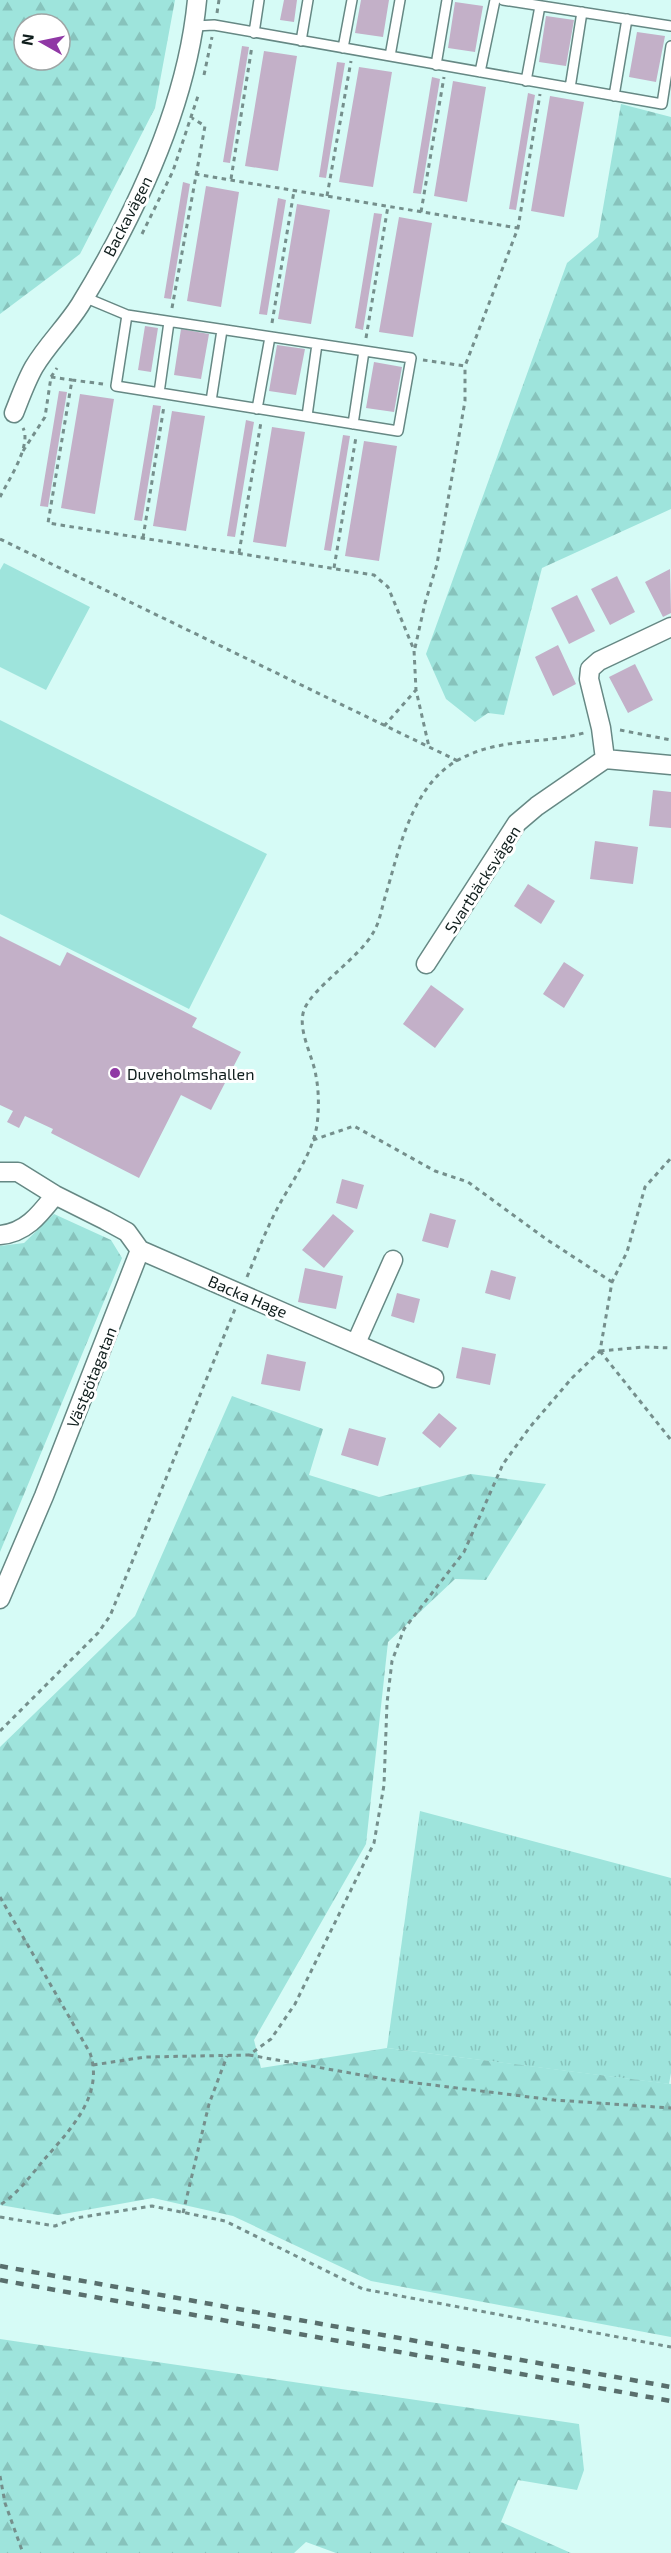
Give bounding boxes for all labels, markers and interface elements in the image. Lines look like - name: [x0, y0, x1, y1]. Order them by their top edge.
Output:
- north arrow: [12, 12, 72, 72]
- text: N: [16, 32, 37, 47]
- street label: Backavägen: [99, 173, 155, 259]
- street label: Svartbäcksvägen: [440, 822, 524, 936]
- place label: Duveholmshallen: [127, 1064, 254, 1083]
- marker: Duveholmshallen: [108, 1066, 122, 1080]
- street label: Backa Hage: [206, 1271, 290, 1321]
- street label: Västgötagatan: [62, 1324, 120, 1430]

